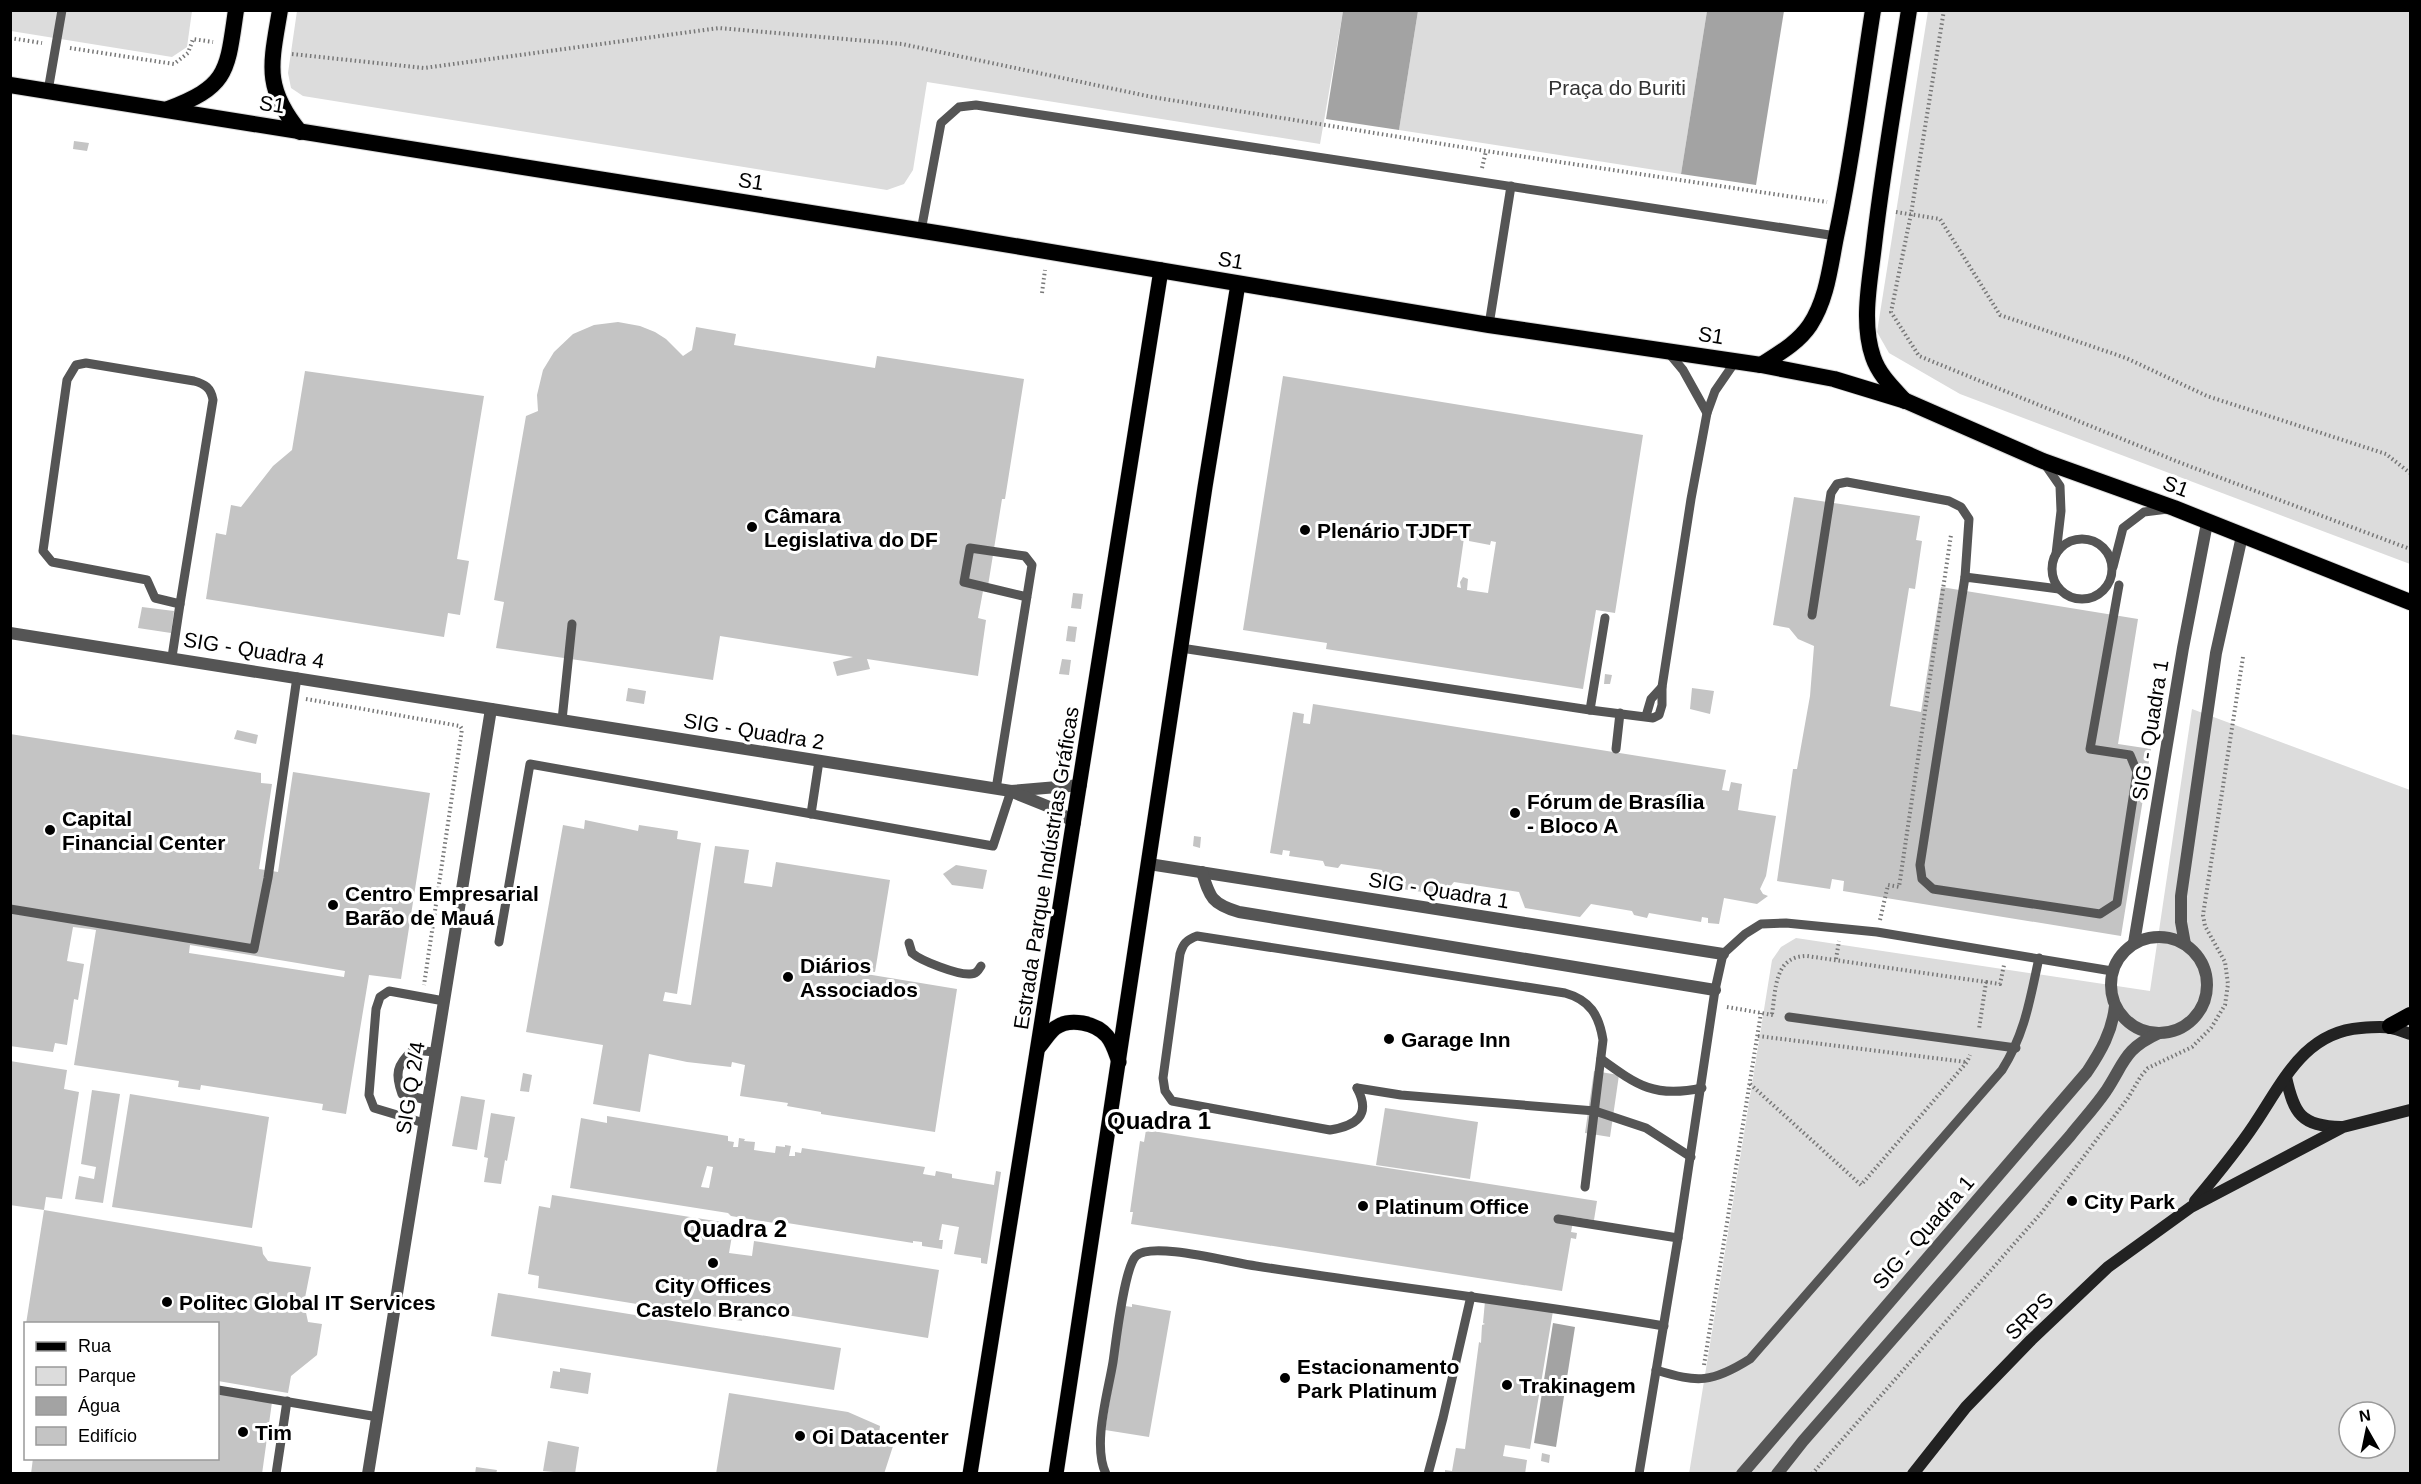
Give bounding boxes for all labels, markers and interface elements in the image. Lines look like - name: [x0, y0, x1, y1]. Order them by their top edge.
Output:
- park label: Praça do Buriti: [1548, 76, 1686, 99]
- street label: S1: [258, 91, 286, 117]
- street label: S1: [737, 168, 765, 194]
- street label: S1: [1216, 246, 1246, 274]
- street label: S1: [1697, 322, 1725, 348]
- street label: S1: [2160, 471, 2192, 501]
- place label: Câmara Legislativa do DF: [764, 504, 938, 551]
- place label: Plenário TJDFT: [1317, 519, 1471, 542]
- marker: Câmara Legislativa do DF: [745, 520, 759, 534]
- marker: Plenário TJDFT: [1298, 523, 1312, 537]
- street label: SIG - Quadra 4: [182, 628, 326, 673]
- street label: SIG - Quadra 1: [2128, 658, 2172, 802]
- street label: Estrada Parque Indústrias Gráficas: [1009, 705, 1083, 1031]
- street label: SIG - Quadra 2: [682, 709, 826, 753]
- place label: Fórum de Brasília - Bloco A: [1527, 790, 1705, 837]
- marker: Fórum de Brasília - Bloco A: [1508, 806, 1522, 820]
- place label: Capital Financial Center: [62, 807, 225, 854]
- marker: Capital Financial Center: [43, 823, 57, 837]
- street label: SIG - Quadra 1: [1367, 868, 1511, 912]
- place label: Centro Empresarial Barão de Mauá: [345, 882, 539, 929]
- marker: Centro Empresarial Barão de Mauá: [326, 898, 340, 912]
- place label: Diários Associados: [800, 954, 918, 1001]
- marker: Diários Associados: [781, 970, 795, 984]
- place label: Garage Inn: [1401, 1028, 1511, 1051]
- marker: Garage Inn: [1382, 1032, 1396, 1046]
- street label: SIG Q 2/4: [391, 1040, 429, 1136]
- district label: Quadra 1: [1107, 1107, 1211, 1134]
- street label: SIG - Quadra 1: [1868, 1171, 1978, 1293]
- place label: City Park: [2084, 1190, 2175, 1213]
- marker: City Park: [2065, 1194, 2079, 1208]
- place label: Platinum Office: [1375, 1195, 1529, 1218]
- marker: Platinum Office: [1356, 1199, 1370, 1213]
- district label: Quadra 2: [683, 1215, 787, 1242]
- marker: City Offices Castelo Branco: [706, 1256, 720, 1270]
- place label: City Offices Castelo Branco: [636, 1274, 790, 1321]
- street label: SRPS: [2000, 1288, 2058, 1344]
- place label: Politec Global IT Services: [179, 1291, 436, 1314]
- marker: Politec Global IT Services: [160, 1295, 174, 1309]
- legend: [24, 1322, 219, 1460]
- text: Rua: [78, 1336, 112, 1356]
- place label: Estacionamento Park Platinum: [1297, 1355, 1459, 1402]
- text: Parque: [78, 1366, 136, 1386]
- marker: Estacionamento Park Platinum: [1278, 1371, 1292, 1385]
- place label: Trakinagem: [1519, 1374, 1636, 1397]
- marker: Trakinagem: [1500, 1378, 1514, 1392]
- text: Água: [78, 1396, 121, 1416]
- north arrow: [2337, 1400, 2397, 1460]
- text: N: [2358, 1406, 2372, 1425]
- place label: Tim: [255, 1421, 292, 1444]
- marker: Tim: [236, 1425, 250, 1439]
- place label: Oi Datacenter: [812, 1425, 949, 1448]
- text: Edifício: [78, 1426, 137, 1446]
- marker: Oi Datacenter: [793, 1429, 807, 1443]

